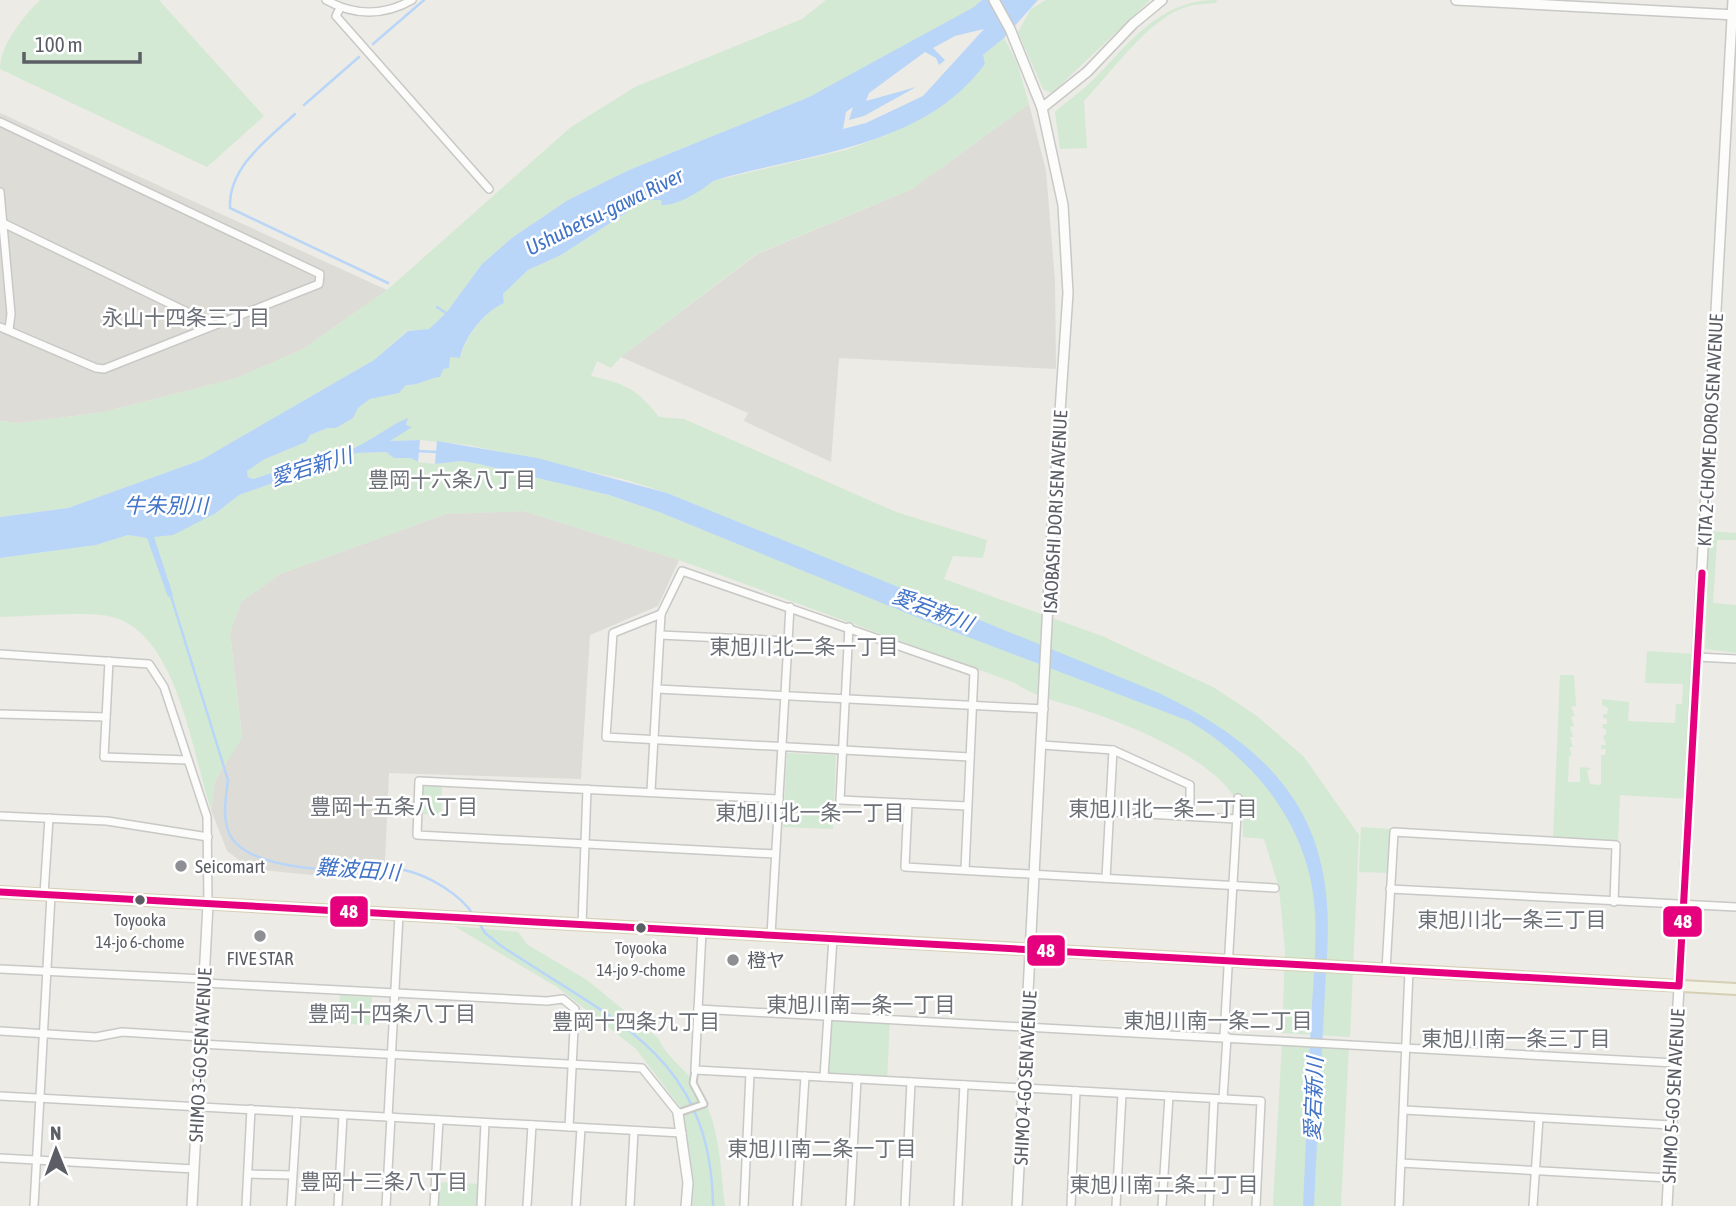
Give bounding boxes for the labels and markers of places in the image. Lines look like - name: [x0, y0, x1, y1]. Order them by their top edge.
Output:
- place label: Seicomart: [195, 855, 265, 877]
- marker: Seicomart: [173, 858, 189, 874]
- marker: Toyooka 14-jo 6-chome: [133, 893, 147, 907]
- place label: Toyooka 14-jo 6-chome: [95, 910, 185, 952]
- marker: Toyooka 14-jo 9-chome: [634, 921, 648, 935]
- marker: FIVE STAR: [252, 928, 268, 944]
- place label: Toyooka 14-jo 9-chome: [596, 938, 686, 980]
- place label: FIVE STAR: [227, 947, 294, 969]
- place label: 橙ヤ: [747, 949, 785, 971]
- marker: 橙ヤ: [725, 952, 741, 968]

